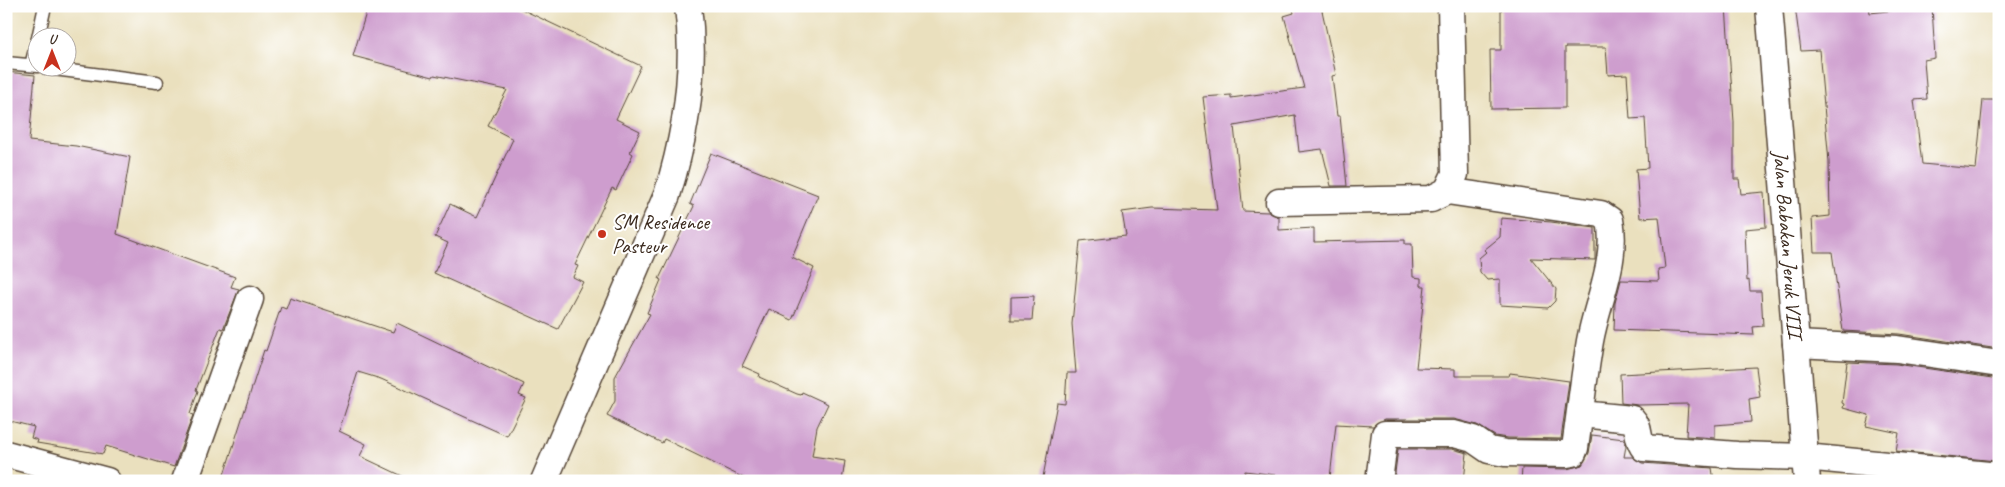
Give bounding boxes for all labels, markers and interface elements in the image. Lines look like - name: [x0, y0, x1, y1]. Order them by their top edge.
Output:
- north arrow: [28, 28, 78, 78]
- text: U: [49, 31, 59, 48]
- street label: Jalan Babakan Jeruk VIII: [1768, 149, 1809, 343]
- place label: SM Residence Pasteur: [612, 209, 711, 259]
- marker: SM Residence Pasteur: [596, 228, 608, 240]

